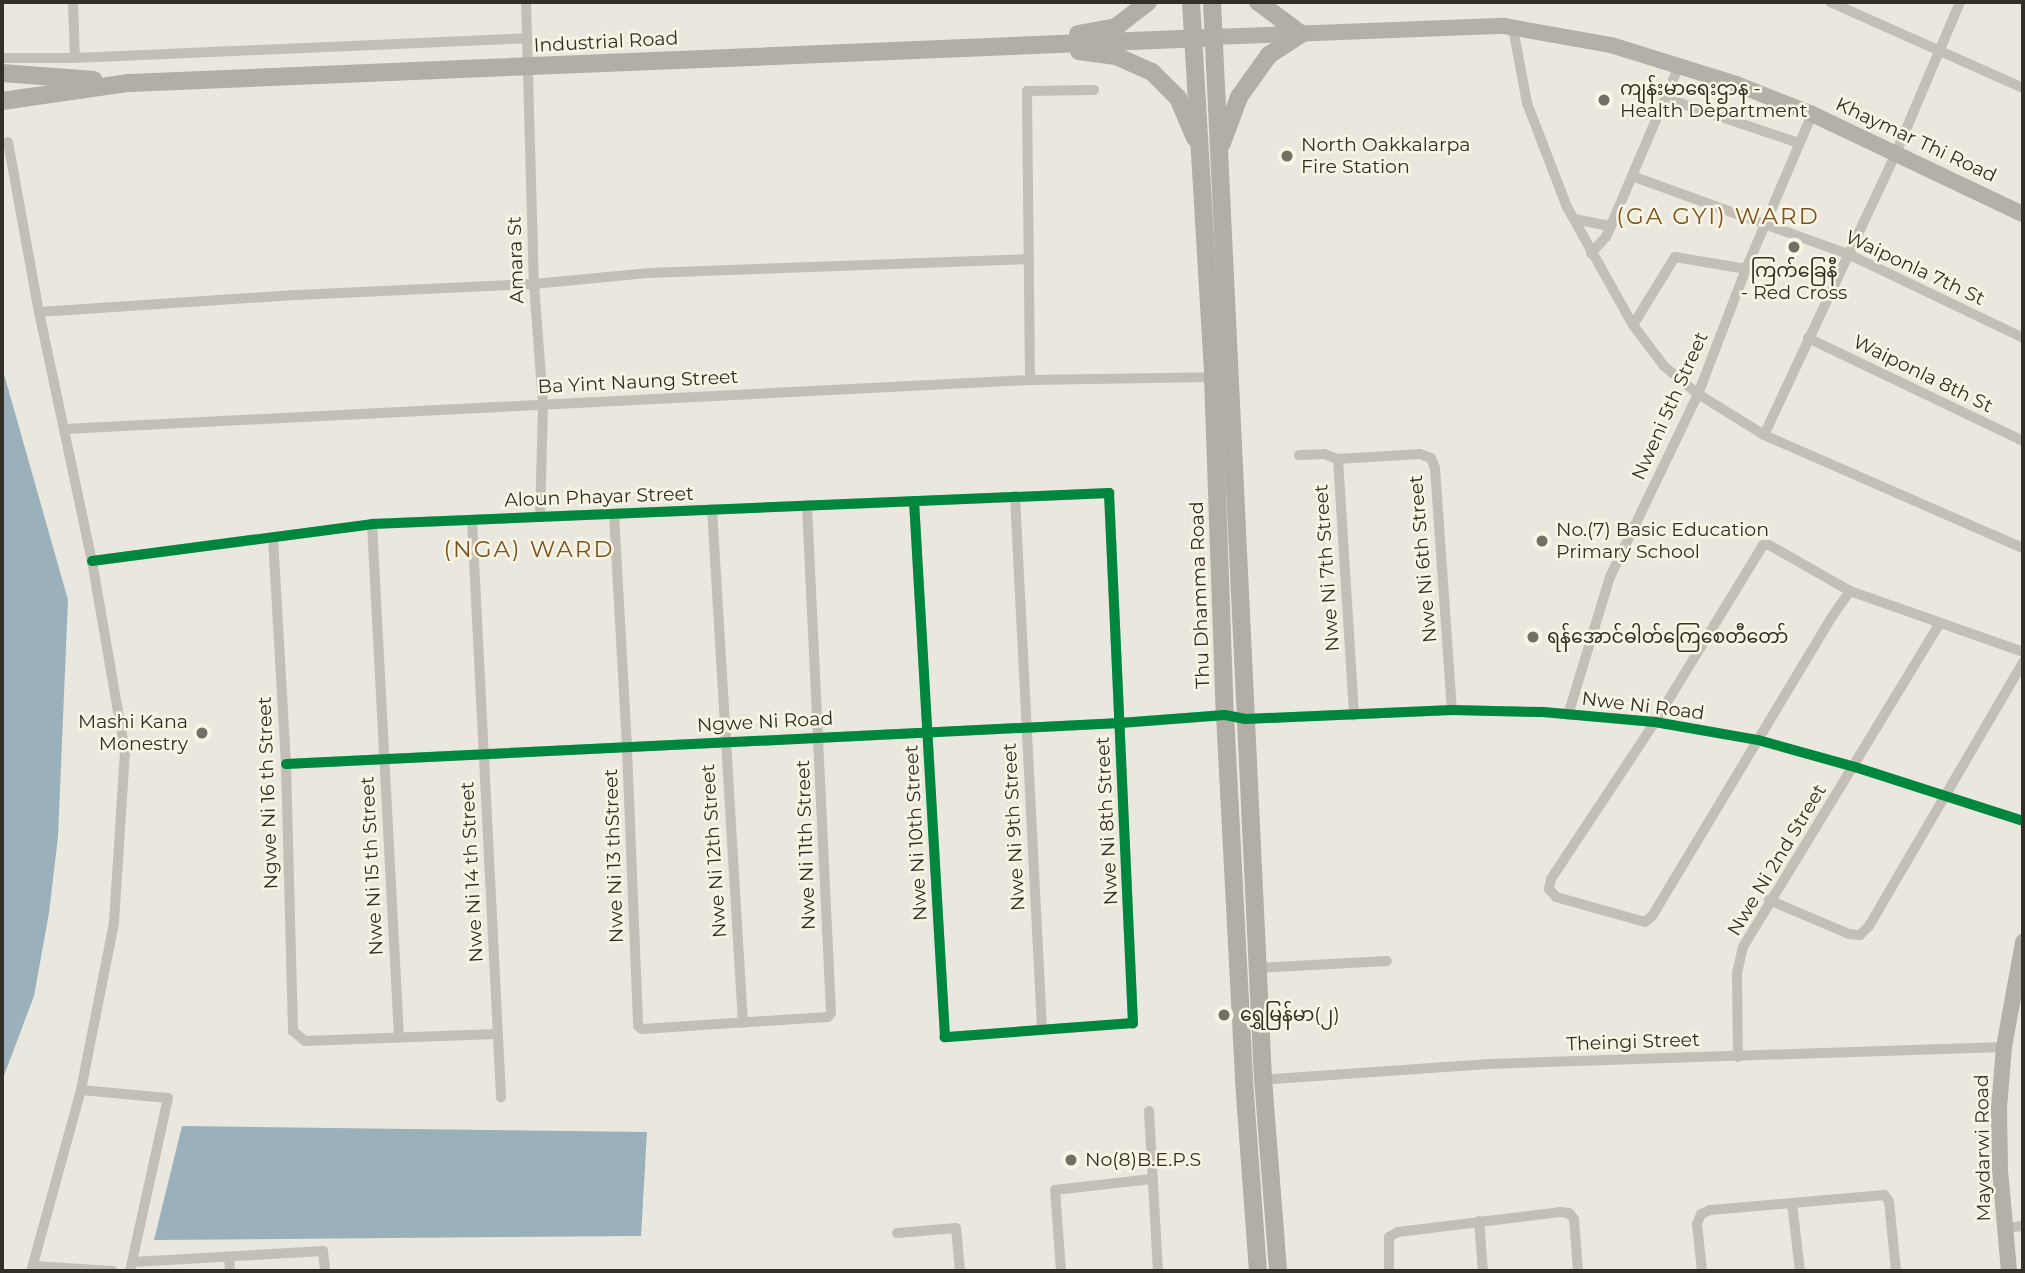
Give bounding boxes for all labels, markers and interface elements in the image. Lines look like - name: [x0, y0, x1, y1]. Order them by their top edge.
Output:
- street label: Industrial Road: [533, 27, 679, 57]
- place label: ကျန်းမာရေးဌာန - Health Department: [1620, 78, 1807, 122]
- marker: ကျန်းမာရေးဌာန - Health Department: [1594, 90, 1614, 110]
- street label: Khaymar Thi Road: [1832, 93, 2000, 187]
- place label: North Oakkalarpa Fire Station: [1301, 134, 1471, 178]
- marker: North Oakkalarpa Fire Station: [1279, 148, 1295, 164]
- district label: (GA GYI) WARD: [1618, 202, 1818, 230]
- street label: Amara St: [503, 216, 529, 304]
- street label: Waiponla 7th St: [1842, 226, 1988, 310]
- marker: ကြက်ခြေနီ - Red Cross: [1784, 237, 1804, 257]
- place label: ကြက်ခြေနီ - Red Cross: [1741, 260, 1847, 304]
- street label: Nweni 5th Street: [1627, 328, 1713, 484]
- street label: Waiponla 8th St: [1850, 330, 1996, 418]
- street label: Ba Yint Naung Street: [537, 365, 739, 399]
- street label: Nwe Ni 6th Street: [1404, 474, 1442, 644]
- street label: Aloun Phayar Street: [504, 482, 694, 512]
- street label: Nwe Ni 7th Street: [1310, 484, 1344, 652]
- street label: Thu Dhamma Road: [1185, 501, 1215, 689]
- place label: No.(7) Basic Education Primary School: [1556, 519, 1769, 563]
- marker: No.(7) Basic Education Primary School: [1534, 533, 1550, 549]
- district label: (NGA) WARD: [445, 535, 613, 563]
- place label: ရန်အောင်ဓါတ်ကြေစေတီတော်: [1547, 626, 1788, 648]
- marker: ရန်အောင်ဓါတ်ကြေစေတီတော်: [1525, 629, 1541, 645]
- street label: Nwe Ni Road: [1580, 687, 1706, 725]
- street label: Ngwe Ni 16 th Street: [253, 696, 283, 890]
- street label: Ngwe Ni Road: [696, 707, 834, 737]
- place label: Mashi Kana Monestry: [78, 711, 188, 755]
- marker: Mashi Kana Monestry: [194, 725, 210, 741]
- street label: Nwe Ni 8th Street: [1091, 736, 1123, 906]
- street label: Nwe Ni 9th Street: [998, 742, 1030, 912]
- street label: Nwe Ni 10th Street: [900, 744, 932, 922]
- street label: Nwe Ni 11th Street: [792, 759, 820, 931]
- street label: Nwe Ni 12th Street: [697, 763, 731, 939]
- street label: Nwe Ni 13 thStreet: [600, 768, 628, 944]
- street label: Nwe Ni 15 th Street: [356, 776, 388, 956]
- street label: Nwe Ni 2nd Street: [1723, 780, 1831, 940]
- street label: Nwe Ni 14 th Street: [456, 781, 488, 963]
- place label: ရွှေမြန်မာ(၂): [1240, 1004, 1340, 1026]
- marker: ရွှေမြန်မာ(၂): [1214, 1005, 1234, 1025]
- street label: Theingi Street: [1566, 1028, 1700, 1056]
- street label: Maydarwi Road: [1970, 1074, 1996, 1222]
- place label: No(8)B.E.P.S: [1085, 1149, 1201, 1171]
- marker: No(8)B.E.P.S: [1063, 1152, 1079, 1168]

